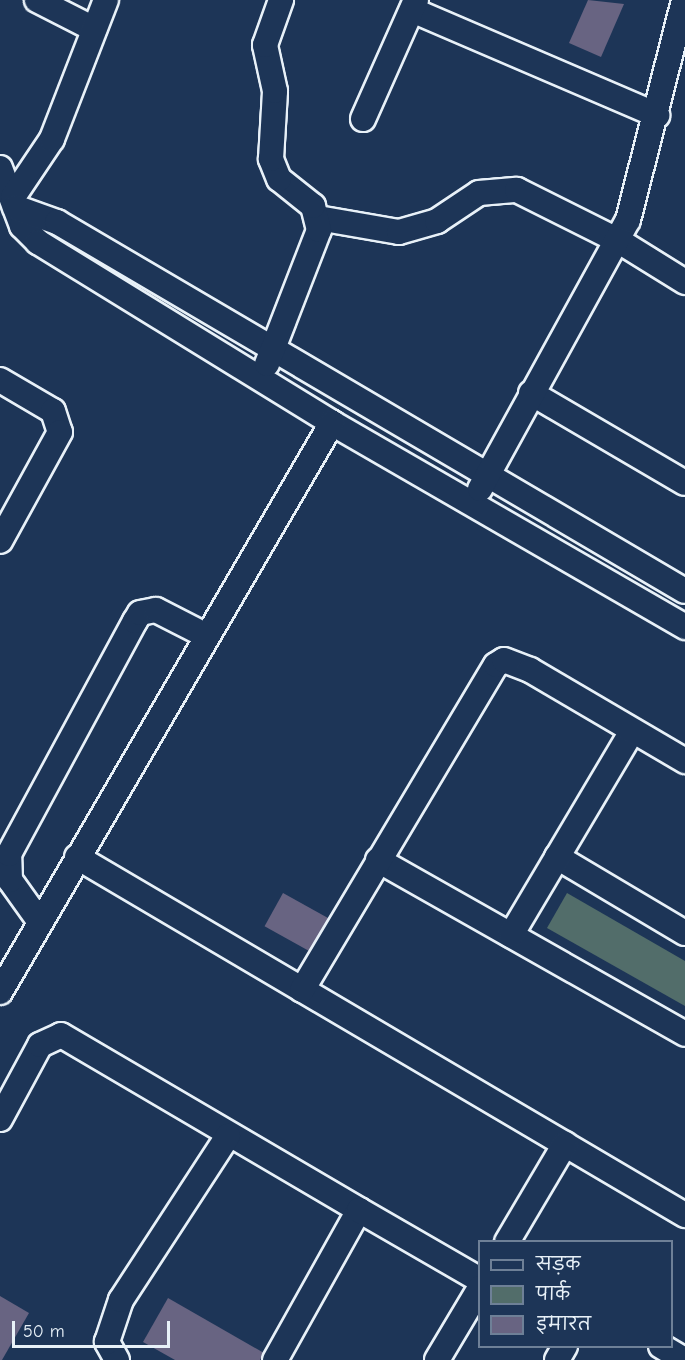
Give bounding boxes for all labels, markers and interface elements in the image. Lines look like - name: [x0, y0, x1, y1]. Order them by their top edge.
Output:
- legend: [478, 1240, 673, 1348]
- text: सड़क: [536, 1254, 580, 1275]
- text: पार्क: [536, 1284, 570, 1305]
- scale bar: [15, 1309, 172, 1347]
- text: इमारत: [536, 1314, 591, 1335]
- text: 50 m: [23, 1321, 65, 1342]

